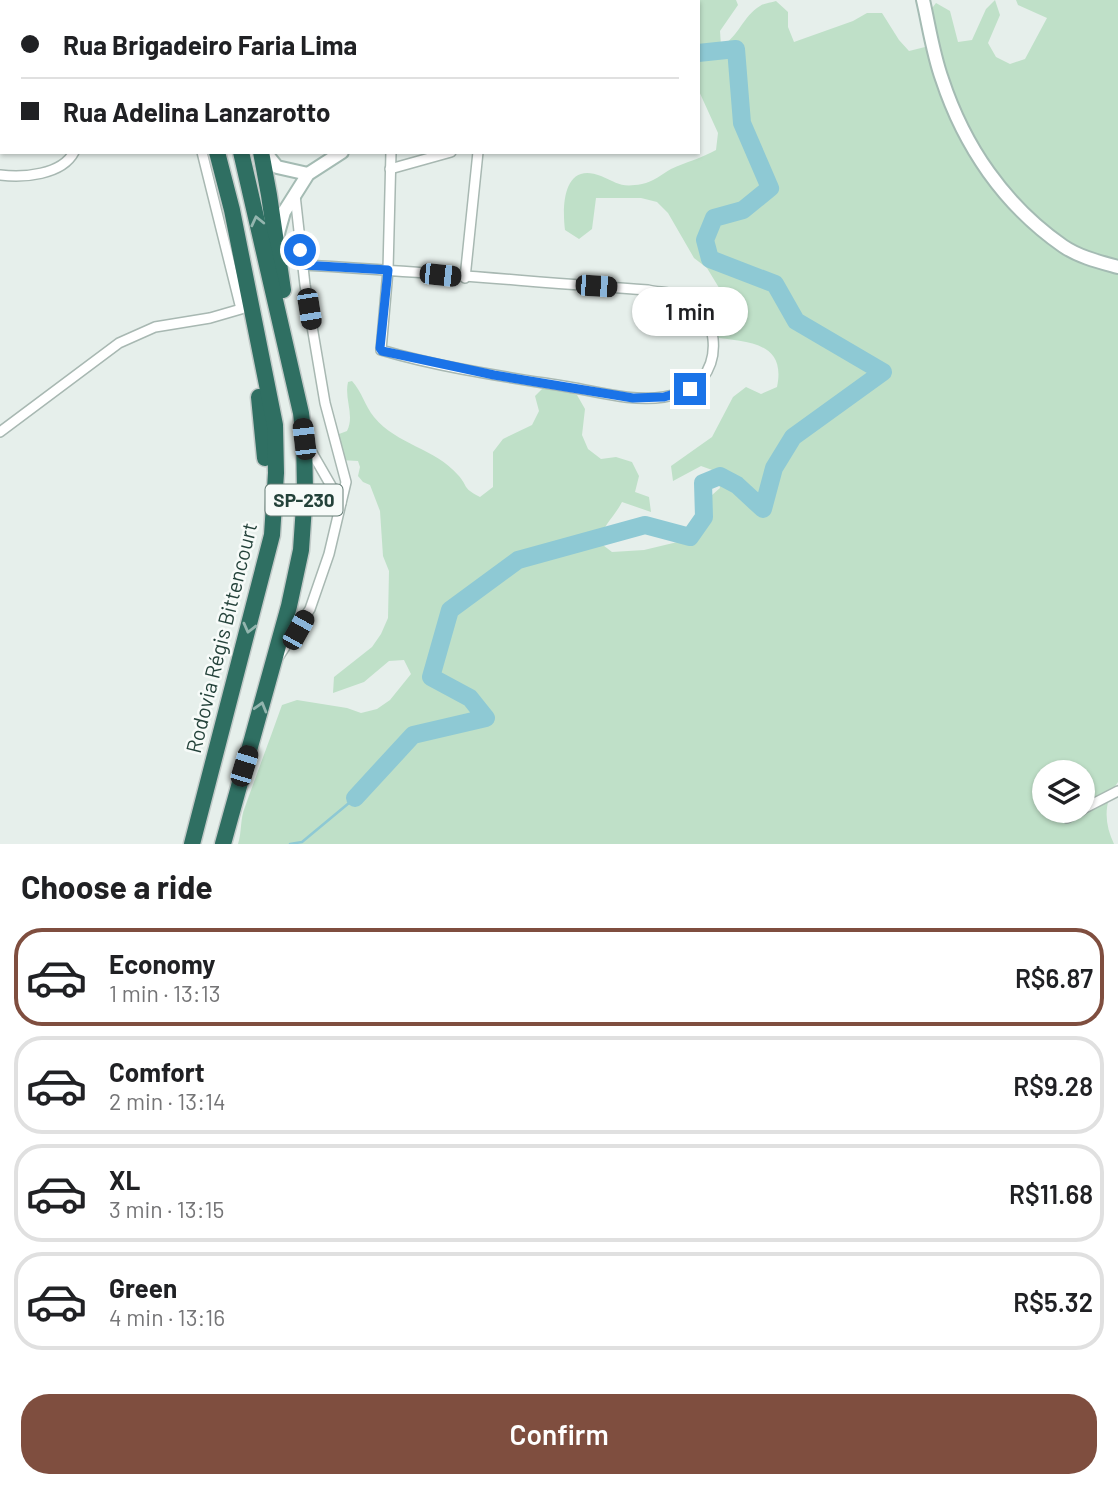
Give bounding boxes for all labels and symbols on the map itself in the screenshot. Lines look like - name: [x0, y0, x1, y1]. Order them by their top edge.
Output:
- one-way arrow: [251, 215, 265, 227]
- route start: [284, 234, 316, 266]
- car: [419, 262, 462, 288]
- car: [575, 274, 618, 298]
- car: [296, 287, 323, 331]
- callout: 1 min: [632, 288, 748, 336]
- route end: [674, 373, 706, 405]
- car: [292, 417, 317, 461]
- road number: SP-230: [266, 485, 342, 516]
- street label: Rodovia Régis Bittencourt: [180, 520, 261, 756]
- car: [279, 607, 318, 653]
- one-way arrow: [243, 622, 257, 634]
- one-way arrow: [252, 702, 267, 714]
- car: [228, 743, 261, 789]

